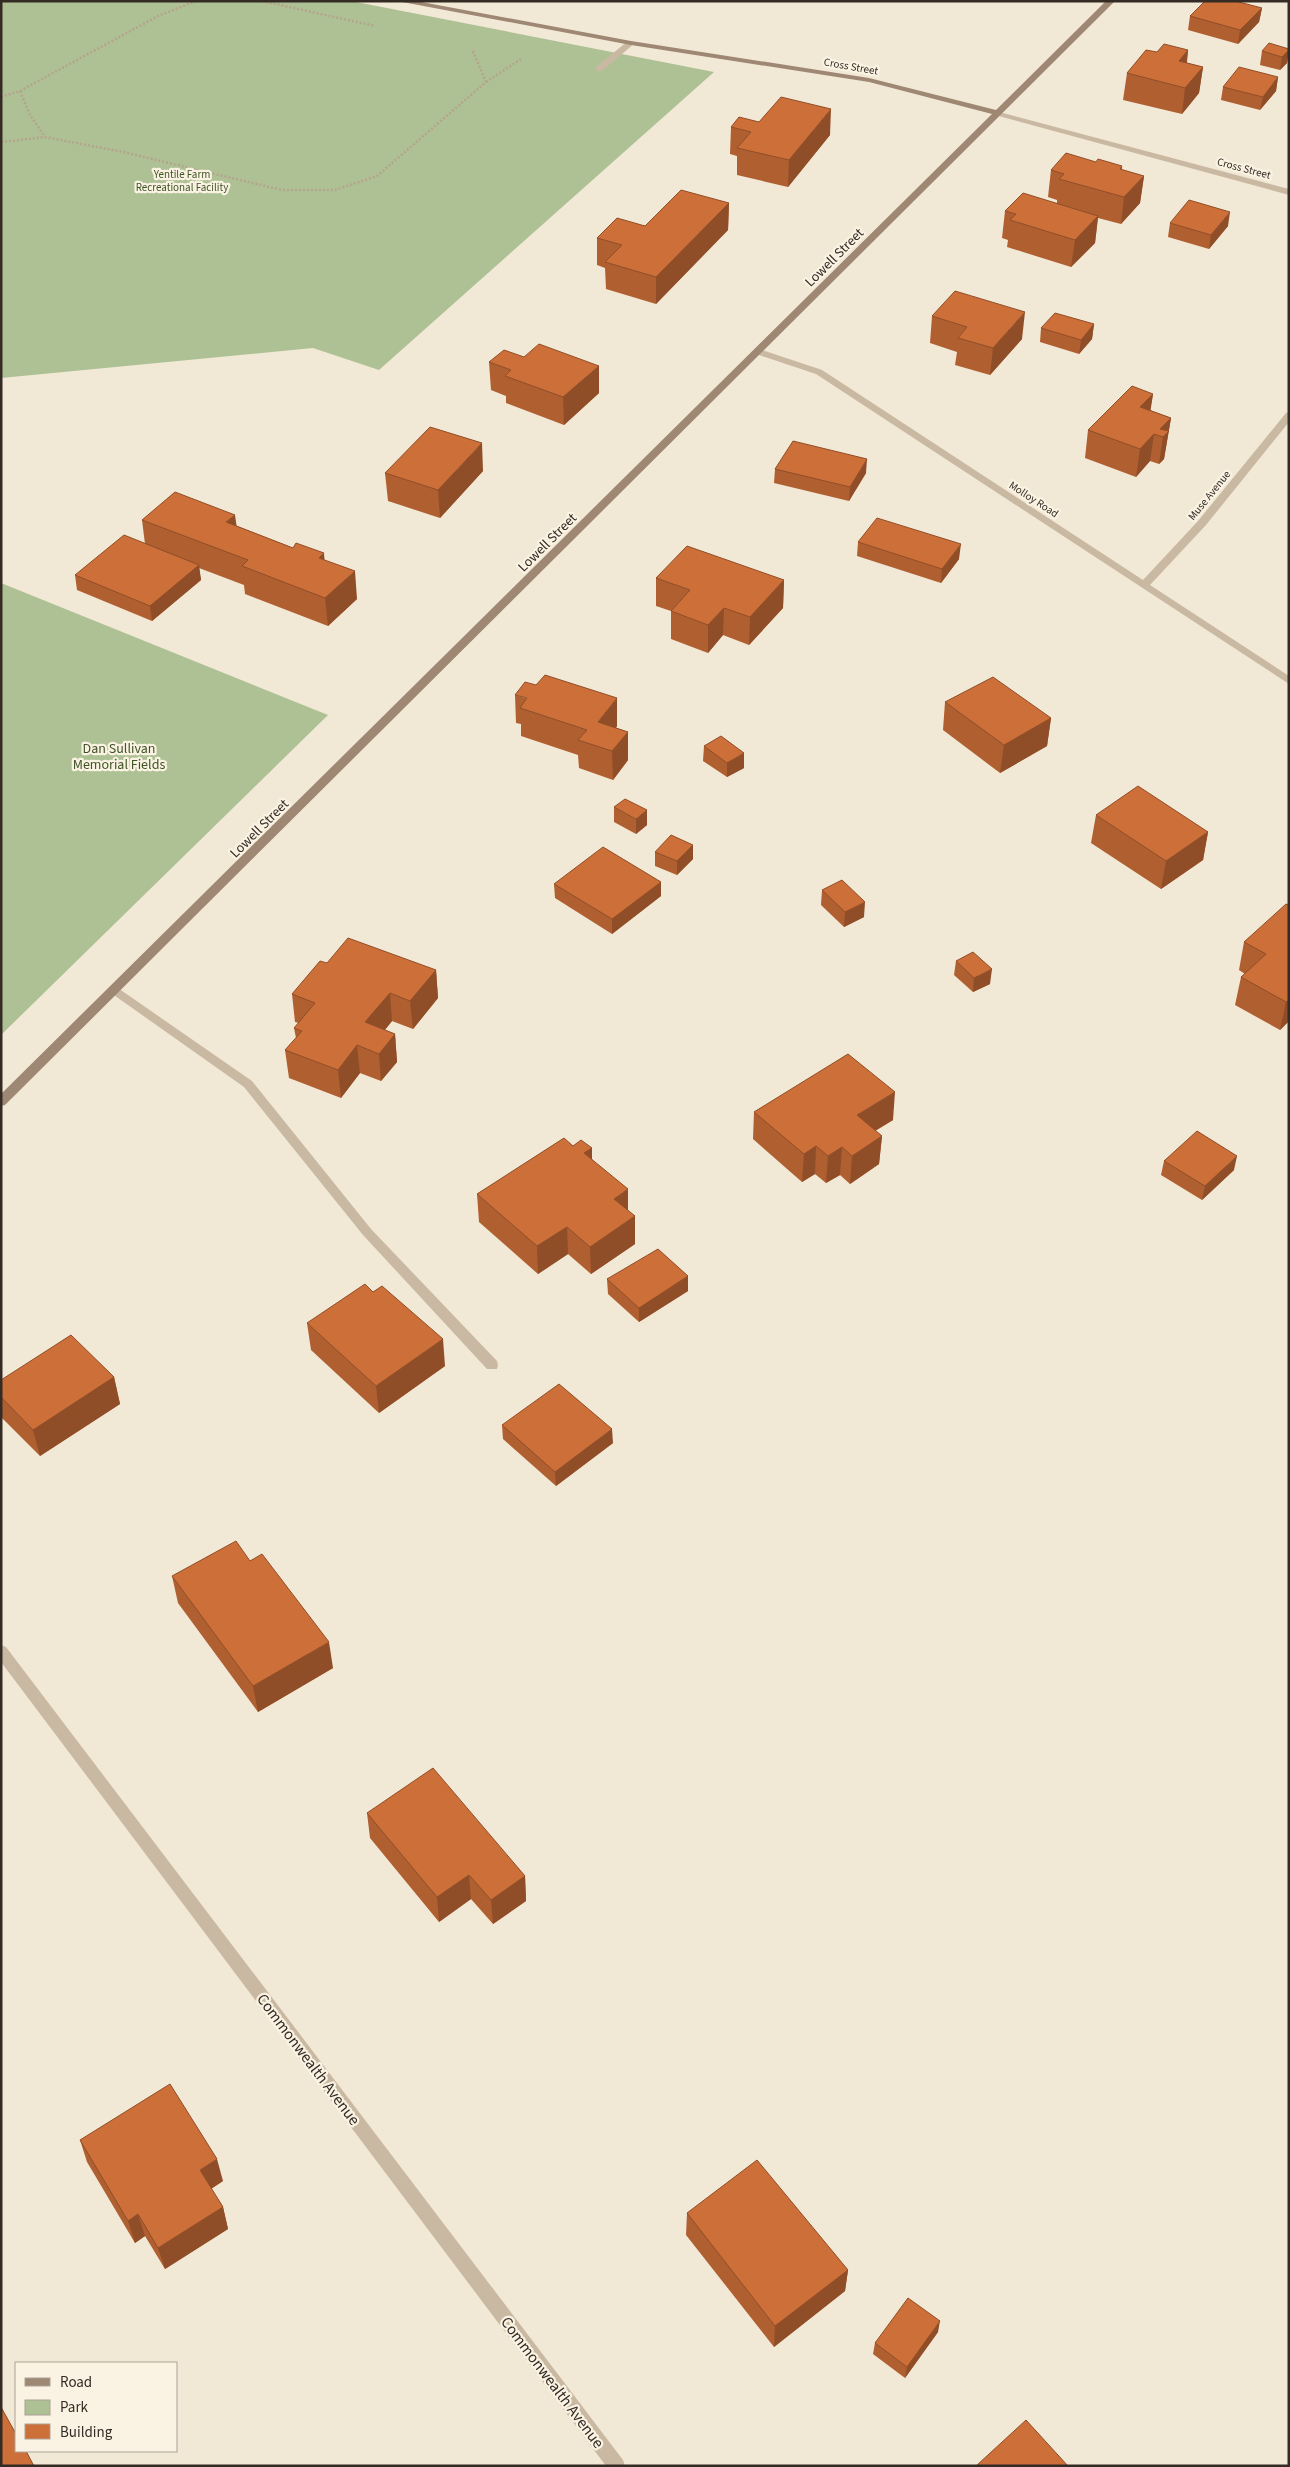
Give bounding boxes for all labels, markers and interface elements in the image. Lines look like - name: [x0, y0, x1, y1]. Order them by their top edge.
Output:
- street label: Cross Street: [823, 54, 880, 79]
- street label: Cross Street: [1215, 154, 1273, 183]
- park label: Yentile Farm Recreational Facility: [136, 167, 228, 195]
- street label: Lowell Street: [801, 224, 869, 292]
- street label: Muse Avenue: [1185, 467, 1234, 523]
- street label: Molloy Road: [1006, 478, 1061, 521]
- street label: Lowell Street: [514, 509, 582, 577]
- park label: Dan Sullivan Memorial Fields: [73, 739, 165, 775]
- street label: Lowell Street: [226, 795, 294, 863]
- street label: Commonwealth Avenue: [251, 1989, 365, 2130]
- street label: Commonwealth Avenue: [495, 2312, 609, 2453]
- legend: [15, 2362, 178, 2452]
- text: Road: [60, 2372, 92, 2393]
- text: Park: [60, 2397, 89, 2418]
- text: Building: [60, 2422, 113, 2443]

